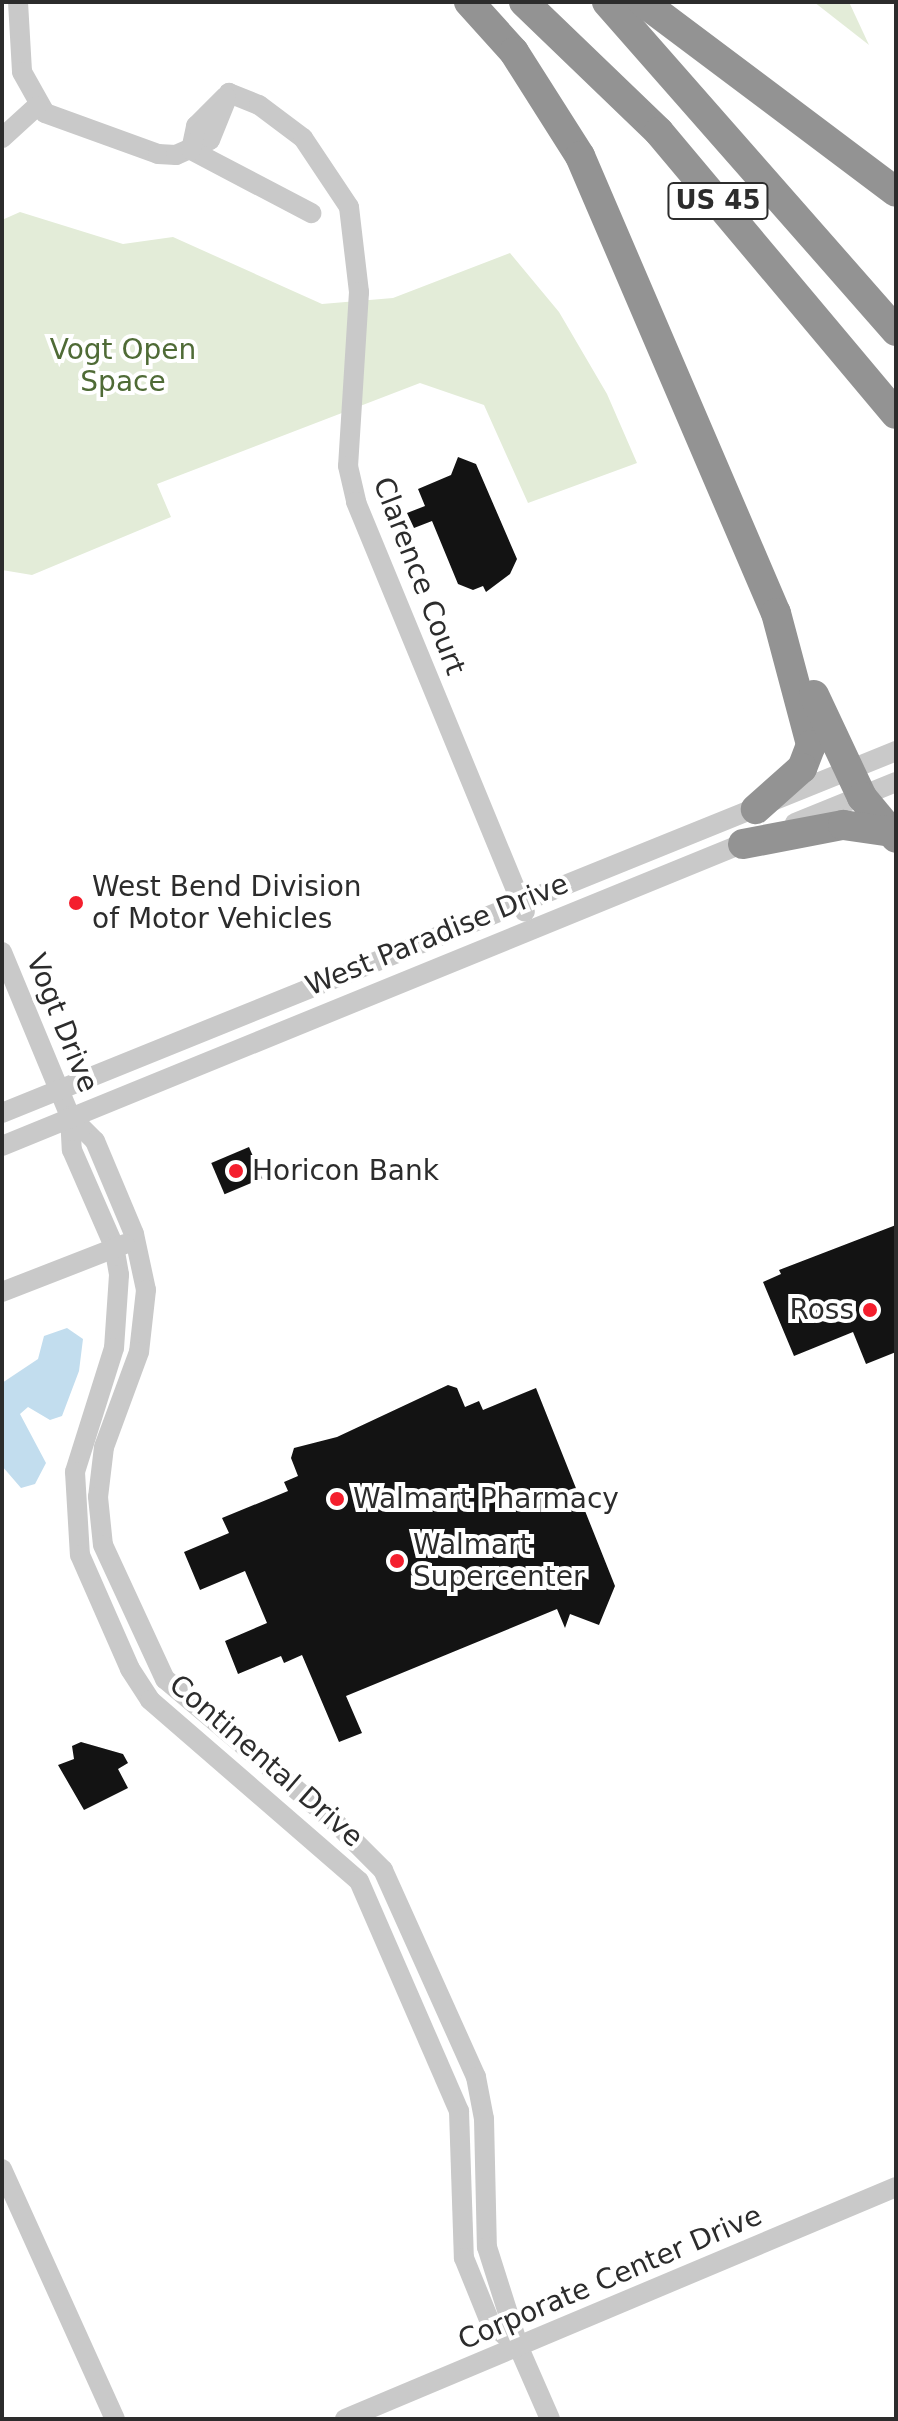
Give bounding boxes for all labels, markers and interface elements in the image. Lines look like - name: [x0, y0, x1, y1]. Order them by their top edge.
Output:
- road number: US 45: [666, 179, 770, 223]
- park label: Vogt Open Space: [50, 333, 196, 399]
- street label: Clarence Court: [366, 473, 472, 679]
- street label: West Paradise Drive: [301, 867, 573, 1003]
- place label: West Bend Division of Motor Vehicles: [92, 870, 362, 936]
- marker: West Bend Division of Motor Vehicles: [67, 894, 85, 912]
- street label: Vogt Drive: [19, 949, 105, 1097]
- place label: Horicon Bank: [252, 1154, 439, 1188]
- marker: Horicon Bank: [227, 1162, 245, 1180]
- place label: Ross: [789, 1293, 854, 1327]
- marker: Ross: [861, 1301, 879, 1319]
- place label: Walmart Pharmacy: [353, 1482, 619, 1516]
- marker: Walmart Pharmacy: [328, 1490, 346, 1508]
- place label: Walmart Supercenter: [413, 1528, 584, 1594]
- marker: Walmart Supercenter: [388, 1552, 406, 1570]
- street label: Continental Drive: [162, 1668, 370, 1854]
- street label: Corporate Center Drive: [453, 2199, 767, 2357]

